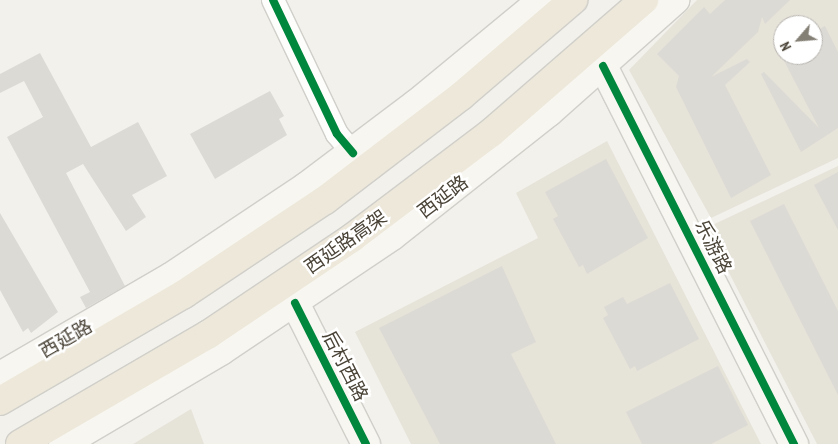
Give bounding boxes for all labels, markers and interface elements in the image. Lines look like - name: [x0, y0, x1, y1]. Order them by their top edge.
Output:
- north arrow: [773, 15, 823, 65]
- text: N: [776, 39, 795, 54]
- street label: 西延路: [413, 171, 473, 223]
- street label: 西延路高架: [301, 205, 391, 279]
- street label: 乐游路: [690, 216, 736, 278]
- street label: 西延路: [36, 315, 96, 363]
- street label: 后村西路: [318, 327, 372, 405]

